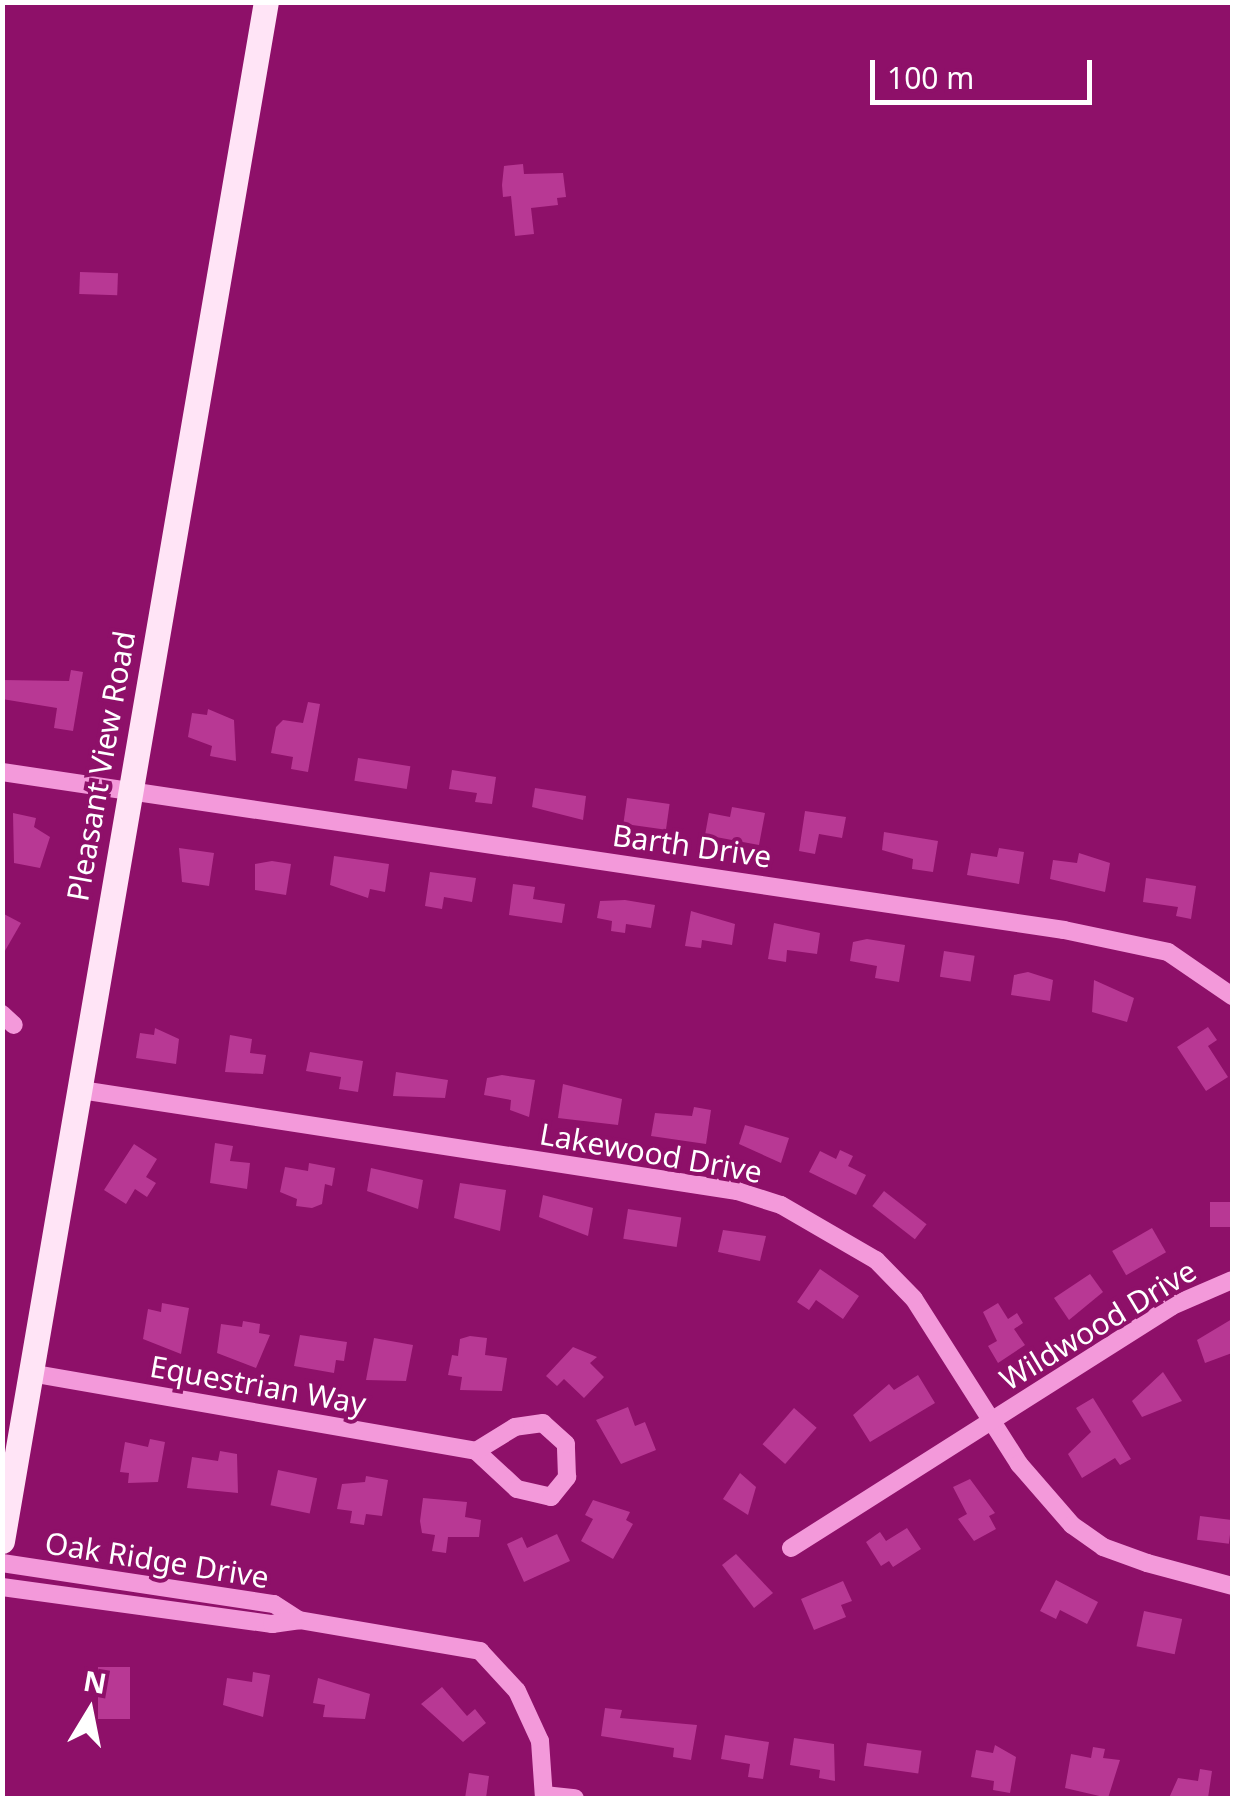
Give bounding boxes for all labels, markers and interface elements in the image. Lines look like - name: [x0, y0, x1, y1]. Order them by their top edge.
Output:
- scale bar: [875, 40, 1098, 102]
- text: 100 m: [887, 57, 974, 98]
- street label: Pleasant View Road: [60, 628, 142, 904]
- street label: Barth Drive: [610, 817, 774, 875]
- street label: Lakewood Drive: [537, 1116, 765, 1190]
- street label: Wildwood Drive: [994, 1252, 1202, 1398]
- street label: Equestrian Way: [147, 1348, 369, 1422]
- street label: Oak Ridge Drive: [42, 1525, 272, 1595]
- north arrow: [40, 1661, 140, 1761]
- text: N: [81, 1661, 110, 1702]

